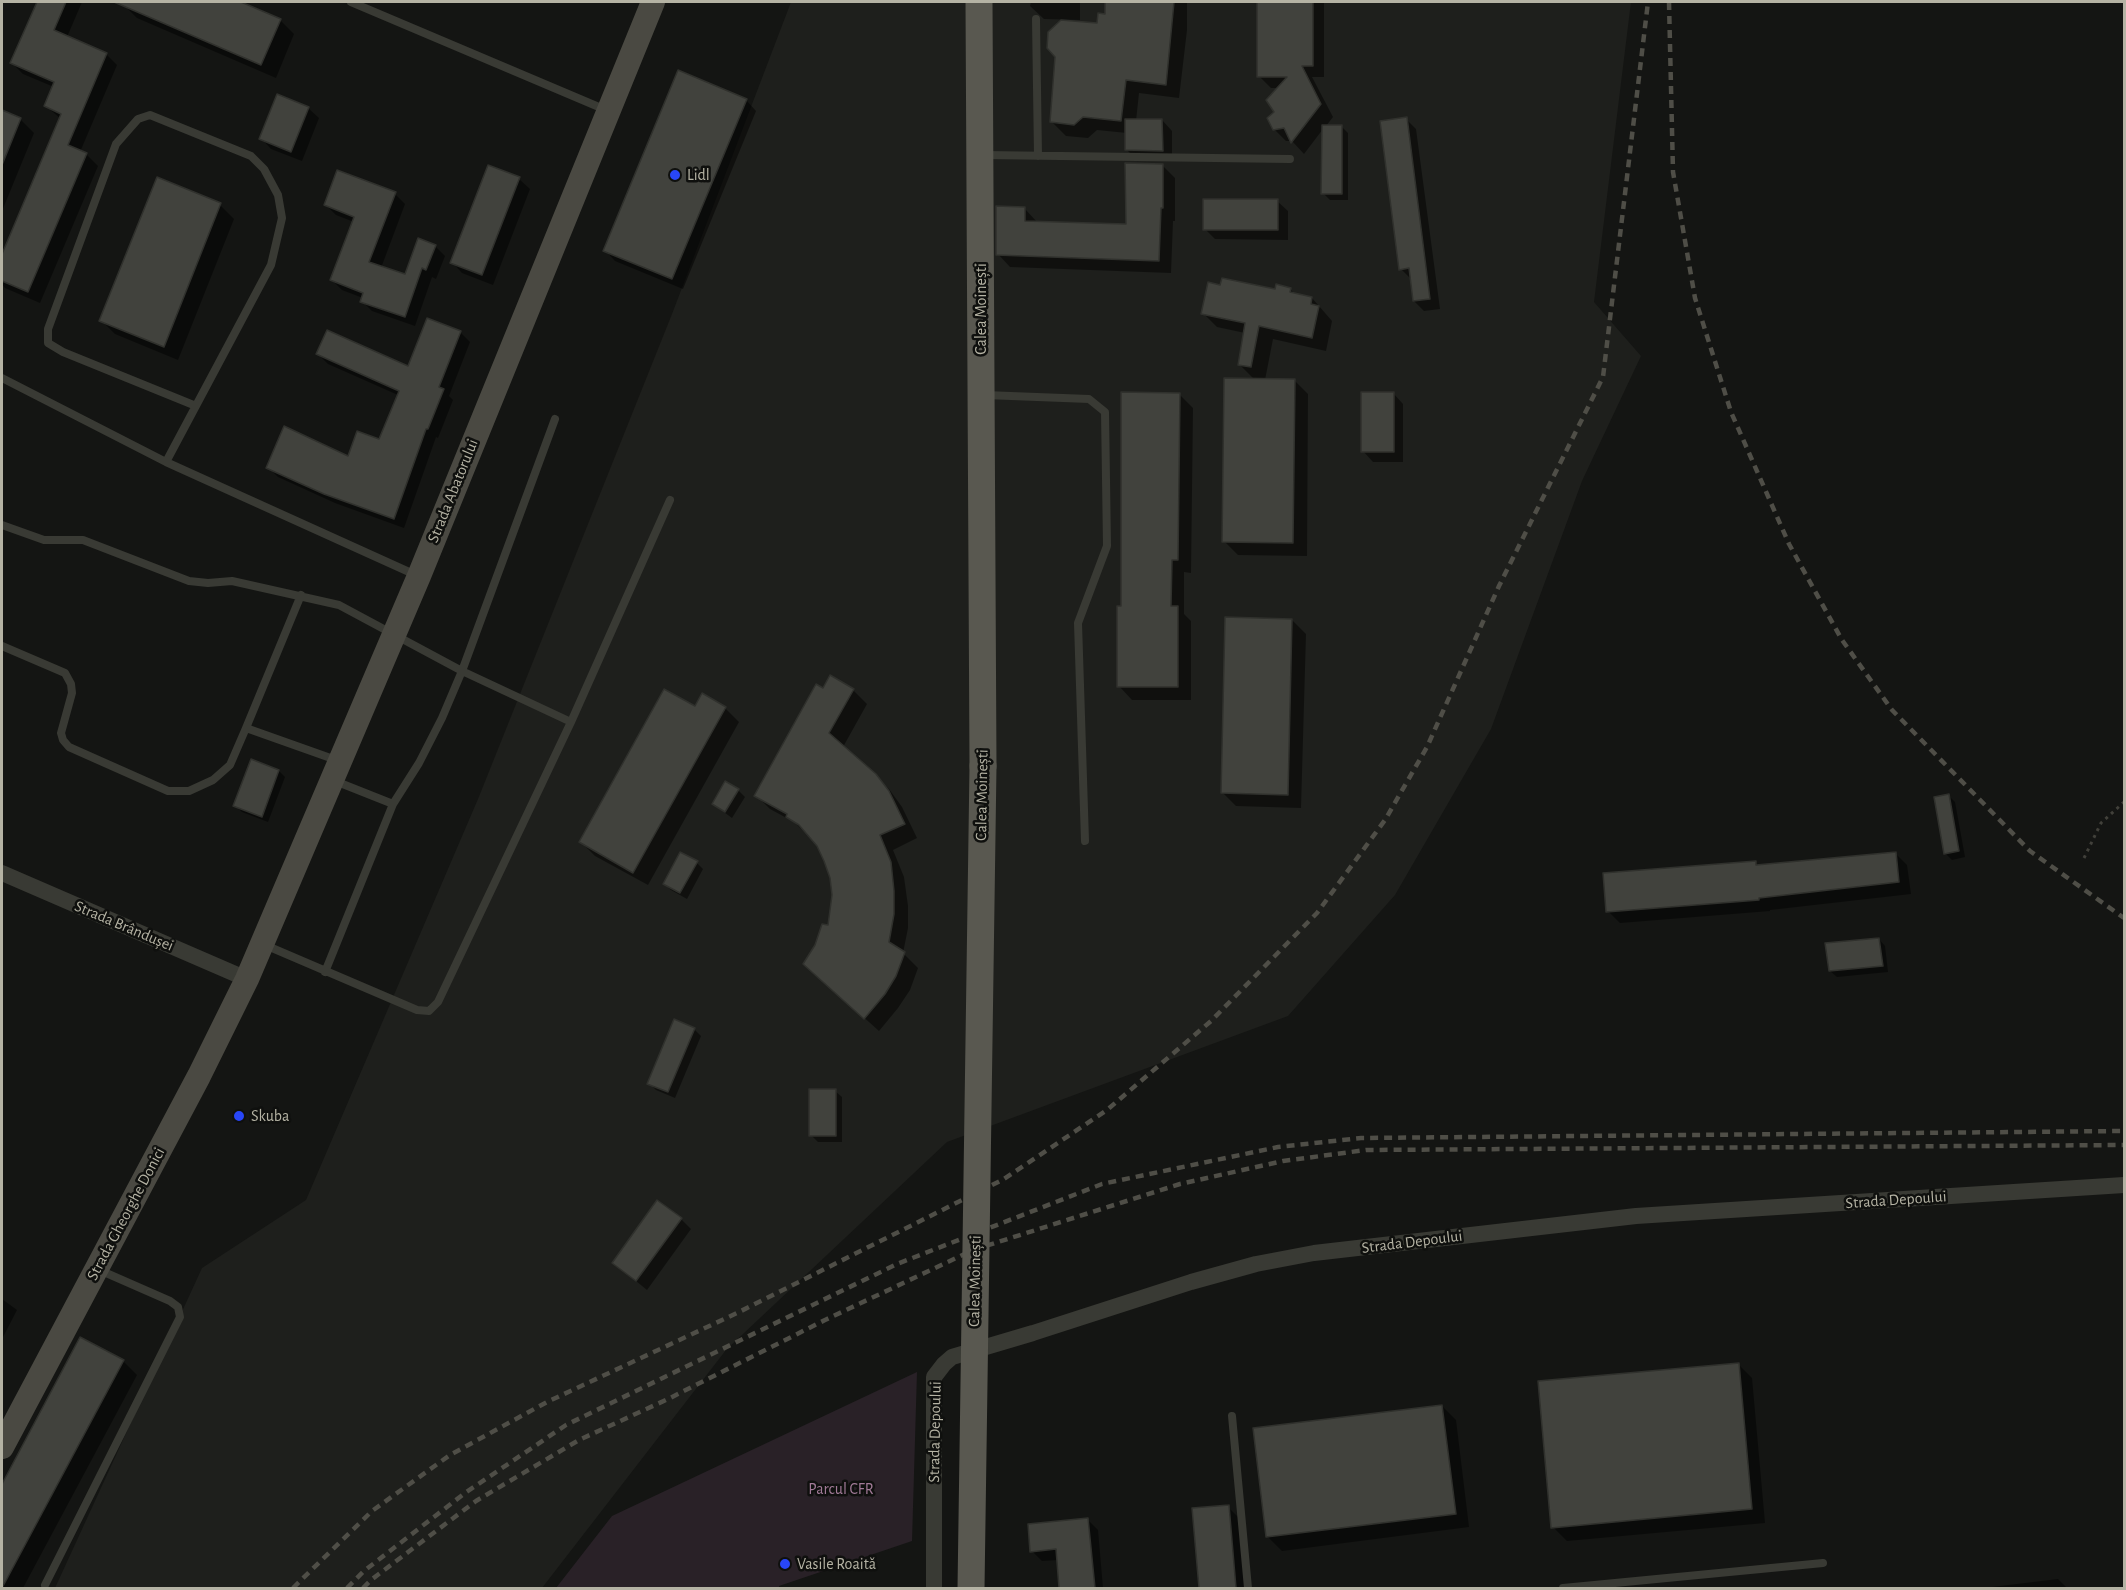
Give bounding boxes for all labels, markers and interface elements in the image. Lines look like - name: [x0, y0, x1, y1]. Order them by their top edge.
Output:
- place label: Lidl: [687, 165, 710, 185]
- marker: Lidl: [668, 168, 682, 182]
- street label: Calea Moinești: [971, 263, 991, 355]
- street label: Strada Abatorului: [423, 436, 483, 546]
- street label: Calea Moinești: [972, 749, 992, 841]
- street label: Strada Brândușei: [72, 896, 176, 956]
- place label: Skuba: [251, 1106, 289, 1126]
- marker: Skuba: [232, 1109, 246, 1123]
- street label: Strada Gheorghe Donici: [83, 1144, 169, 1284]
- street label: Strada Depoului: [1845, 1187, 1947, 1213]
- street label: Strada Depoului: [1361, 1226, 1463, 1258]
- street label: Calea Moinești: [965, 1235, 985, 1327]
- street label: Strada Depoului: [925, 1381, 945, 1483]
- park label: Parcul CFR: [808, 1479, 874, 1499]
- place label: Vasile Roaită: [797, 1554, 876, 1574]
- marker: Vasile Roaită: [778, 1557, 792, 1571]

